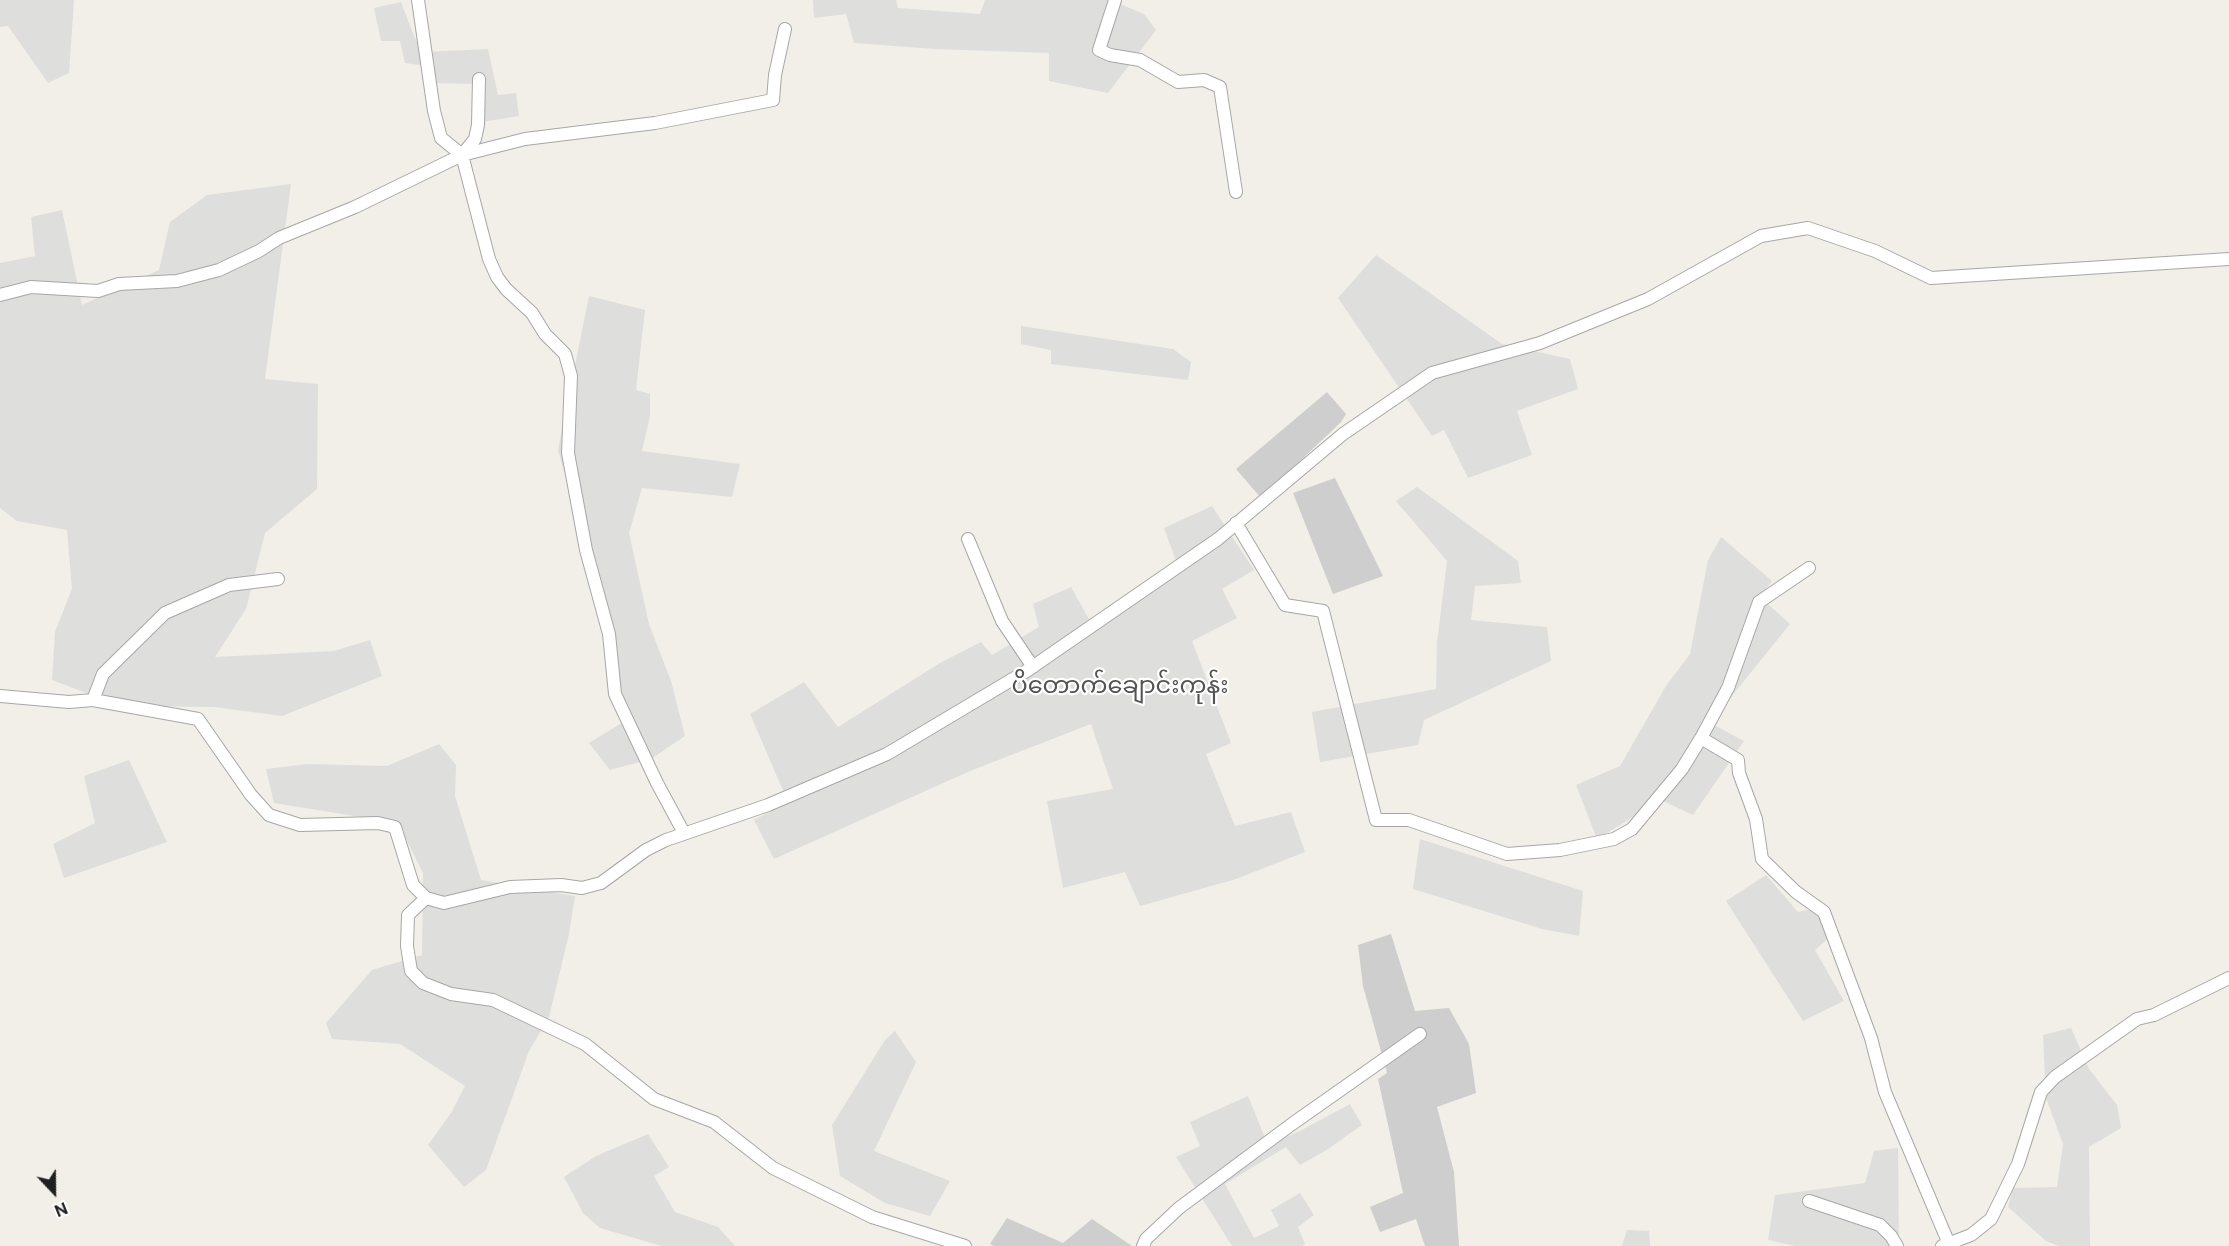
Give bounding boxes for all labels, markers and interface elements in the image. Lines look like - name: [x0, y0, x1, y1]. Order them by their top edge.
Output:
- district label: ပိတောက်ချောင်းကုန်း: [1012, 672, 1228, 700]
- north arrow: [24, 1162, 84, 1222]
- text: N: [52, 1198, 70, 1220]

